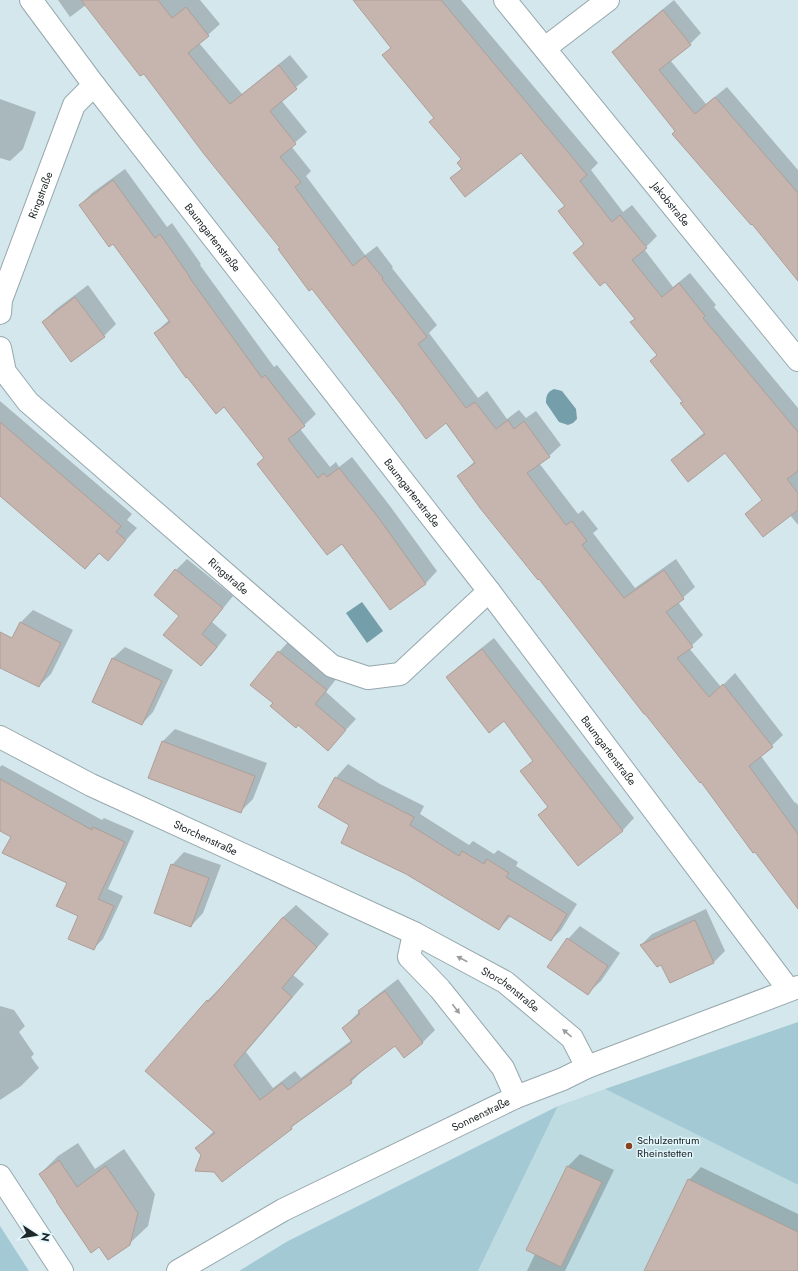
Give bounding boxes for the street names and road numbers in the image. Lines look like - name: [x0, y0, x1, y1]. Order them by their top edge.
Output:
- street label: Ringstraße: [24, 169, 56, 221]
- street label: Jakobstraße: [647, 177, 694, 230]
- street label: Baumgartenstraße: [181, 200, 245, 275]
- street label: Baumgartenstraße: [380, 455, 444, 531]
- street label: Ringstraße: [205, 554, 253, 599]
- street label: Baumgartenstraße: [577, 712, 640, 789]
- street label: Storchenstraße: [171, 816, 241, 859]
- street label: Storchenstraße: [478, 963, 543, 1016]
- street label: Sonnenstraße: [449, 1093, 513, 1135]

